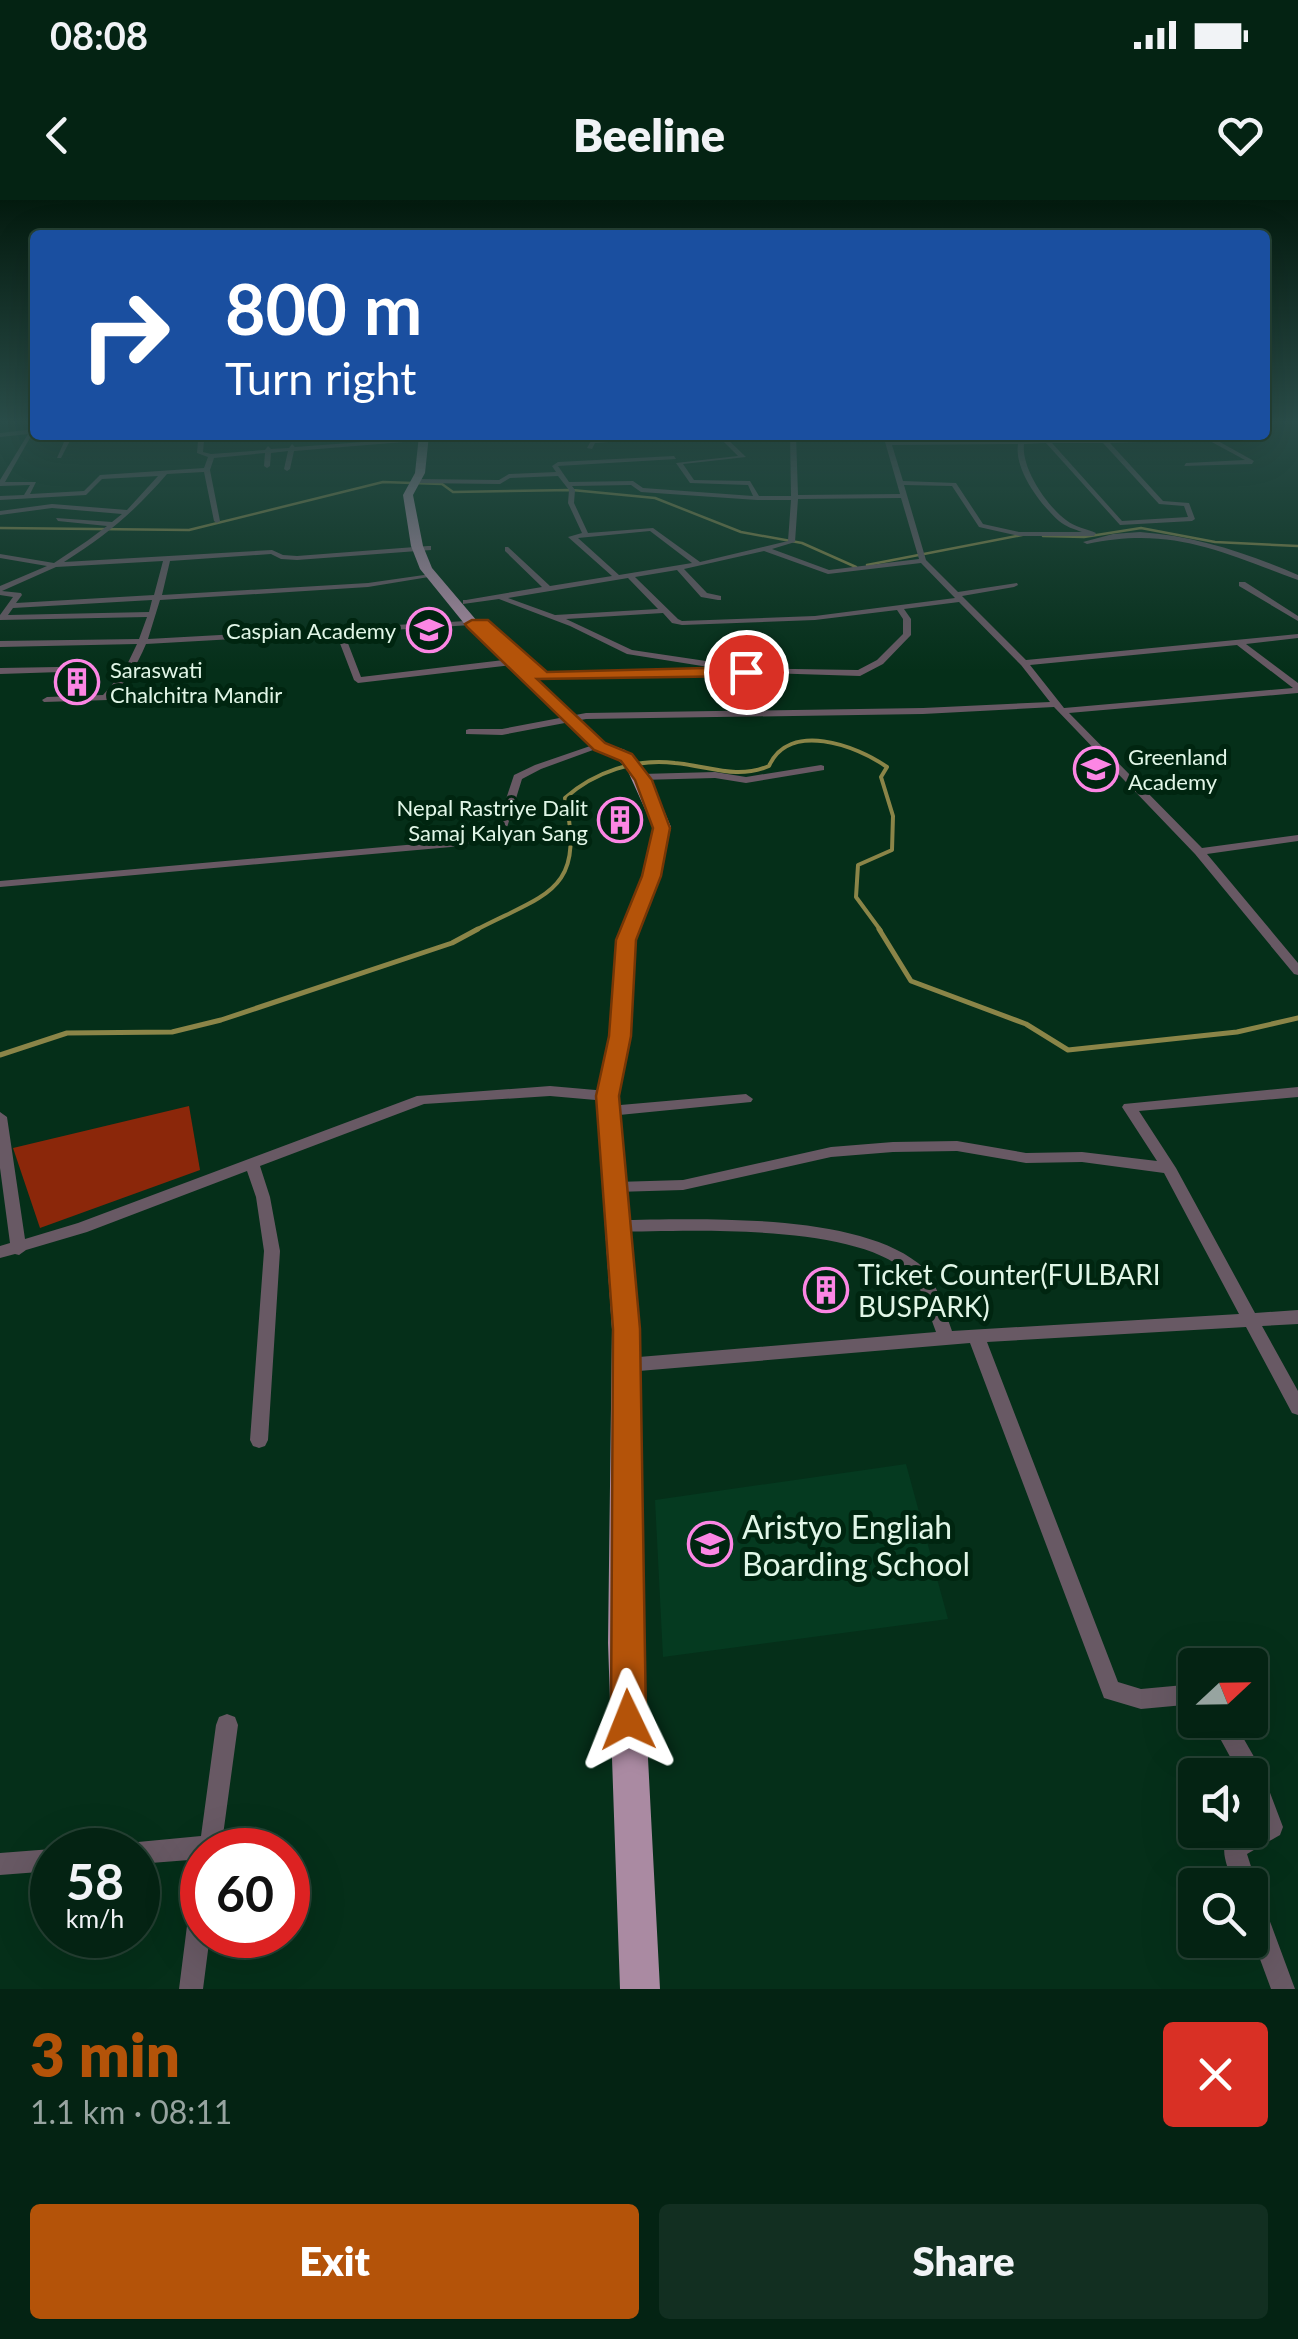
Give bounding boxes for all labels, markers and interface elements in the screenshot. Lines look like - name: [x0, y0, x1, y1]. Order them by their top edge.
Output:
- text: 08:08: [50, 12, 148, 58]
- icon: back: [30, 108, 85, 163]
- text: Beeline: [573, 108, 725, 162]
- icon: heart: [1213, 108, 1268, 163]
- text: 800 m: [225, 266, 422, 350]
- icon: right: [60, 270, 190, 400]
- text: Turn right: [225, 351, 416, 405]
- school or university icon: Caspian Academy: [406, 607, 452, 653]
- place label: Caspian Academy: [226, 617, 397, 644]
- pin: [704, 630, 789, 715]
- icon: arrive: [719, 645, 774, 700]
- place label: Saraswati Chalchitra Mandir: [110, 656, 282, 708]
- building icon: Saraswati Chalchitra Mandir: [54, 659, 100, 705]
- place label: Greenland Academy: [1128, 743, 1228, 795]
- school or university icon: Greenland Academy: [1073, 746, 1119, 792]
- place label: Nepal Rastriye Dalit Samaj Kalyan Sang: [397, 794, 588, 846]
- building icon: Nepal Rastriye Dalit Samaj Kalyan Sang: [597, 797, 643, 843]
- place label: Ticket Counter(FULBARI BUSPARK): [858, 1257, 1161, 1323]
- building icon: Ticket Counter(FULBARI BUSPARK): [803, 1267, 849, 1313]
- place label: Aristyo Engliah Boarding School: [742, 1507, 970, 1583]
- school or university icon: Aristyo Engliah Boarding School: [687, 1521, 733, 1567]
- north arrow: [1178, 1648, 1268, 1738]
- map controls: [1178, 1648, 1268, 1958]
- position arrow: [576, 1668, 680, 1772]
- button: sound: [1178, 1758, 1268, 1848]
- speed limit sign: 60: [180, 1828, 310, 1958]
- text: 58: [66, 1851, 124, 1911]
- button: search: [1178, 1868, 1268, 1958]
- text: km/h: [66, 1903, 124, 1933]
- text: 3 min: [30, 2018, 180, 2090]
- button: close: [1163, 2022, 1268, 2127]
- text: 1.1 km · 08:11: [30, 2092, 232, 2131]
- button: Exit: [30, 2204, 639, 2319]
- button: Share: [659, 2204, 1268, 2319]

